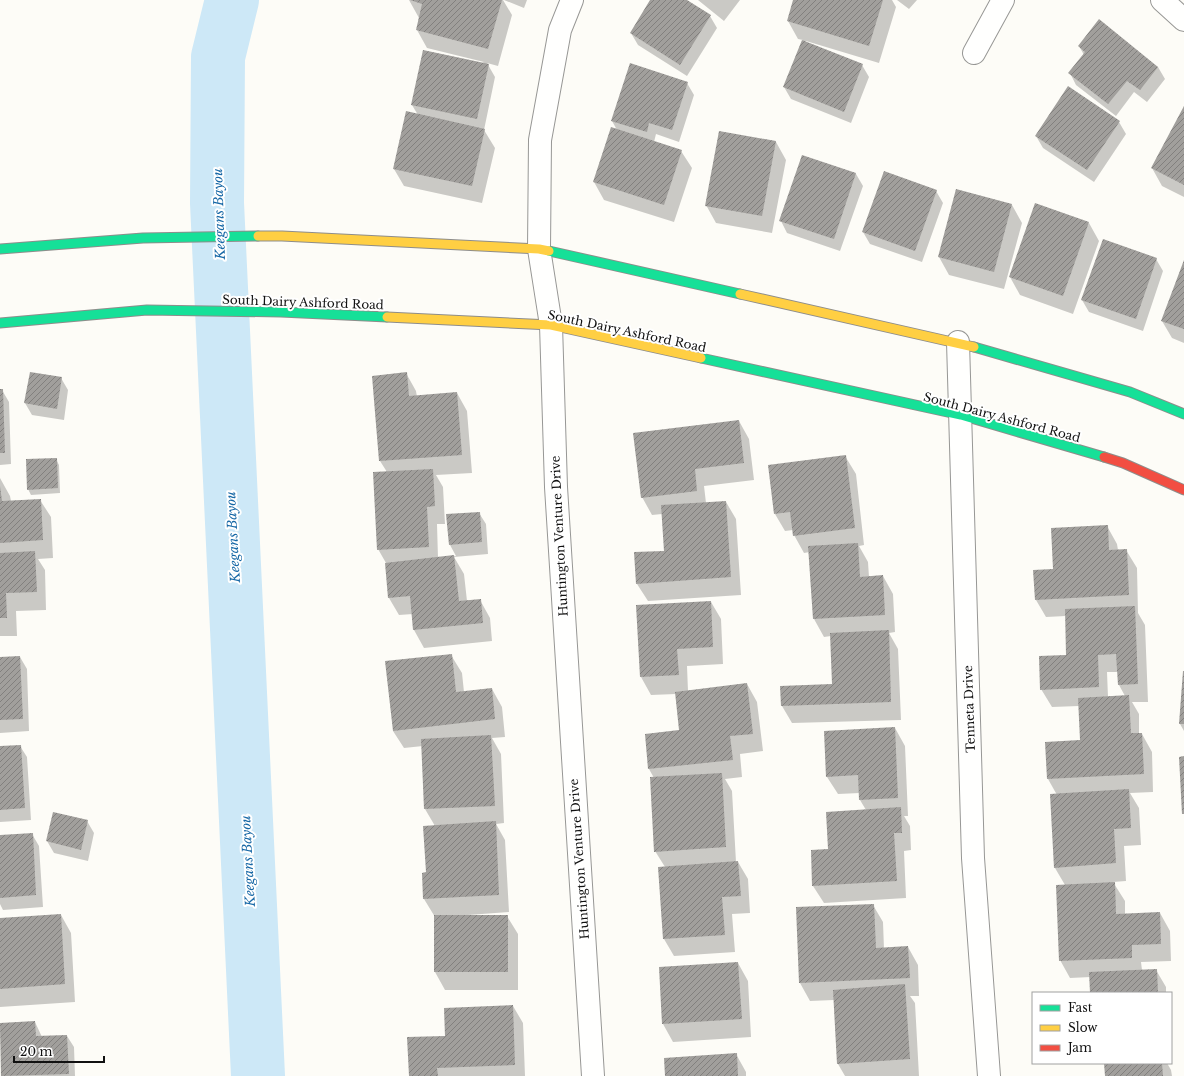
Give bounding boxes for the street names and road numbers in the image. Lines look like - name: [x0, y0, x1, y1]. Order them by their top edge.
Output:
- street label: South Dairy Ashford Road: [222, 292, 384, 312]
- street label: South Dairy Ashford Road: [546, 307, 708, 355]
- street label: South Dairy Ashford Road: [922, 389, 1082, 445]
- street label: Huntington Venture Drive: [547, 455, 571, 617]
- street label: Tenneta Drive: [960, 665, 978, 753]
- street label: Huntington Venture Drive: [566, 778, 592, 940]

